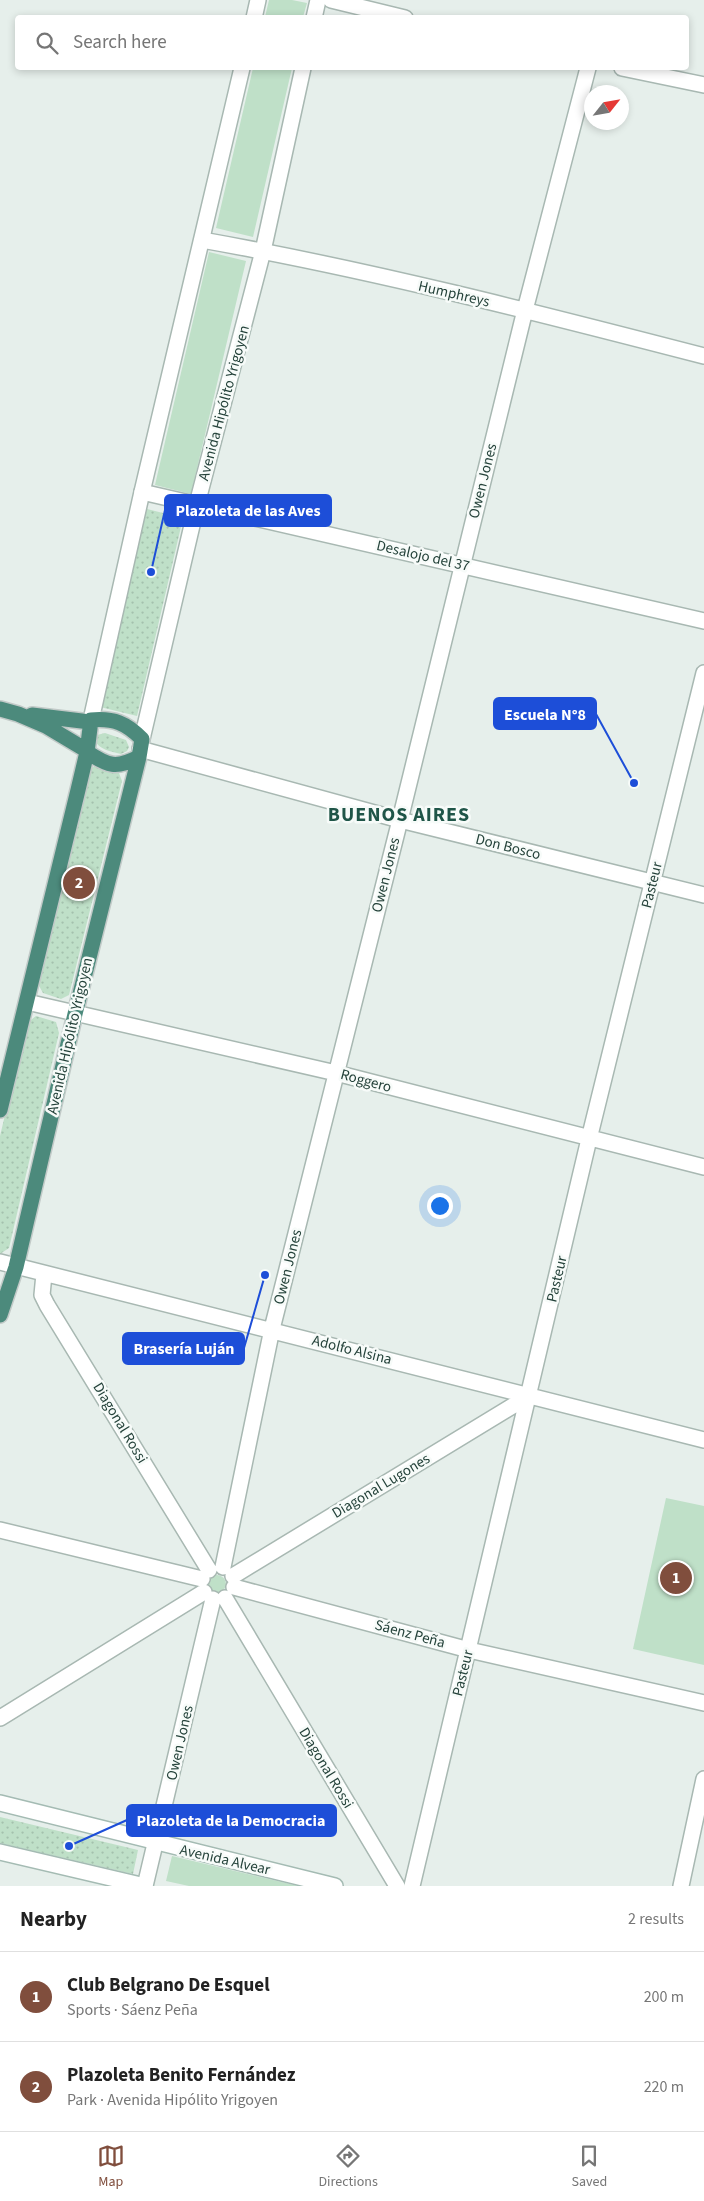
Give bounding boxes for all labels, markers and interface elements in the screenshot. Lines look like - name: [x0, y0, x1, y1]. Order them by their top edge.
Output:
- search box: [15, 15, 689, 70]
- icon: search: [33, 29, 61, 57]
- text: Search here: [73, 29, 167, 56]
- north arrow: [584, 85, 629, 130]
- street label: Humphreys: [416, 276, 492, 312]
- street label: Avenida Hipólito Yrigoyen: [193, 323, 255, 483]
- street label: Owen Jones: [464, 441, 502, 521]
- callout: Plazoleta de las Aves: [165, 495, 331, 526]
- text: Plazoleta de las Aves: [175, 500, 321, 522]
- street label: Desalojo del 37: [374, 535, 472, 577]
- callout: Escuela N°8: [494, 698, 596, 729]
- text: Escuela N°8: [504, 704, 586, 726]
- district label: BUENOS AIRES: [328, 801, 470, 829]
- street label: Don Bosco: [473, 829, 543, 865]
- street label: Owen Jones: [367, 835, 405, 915]
- street label: Pasteur: [636, 859, 668, 910]
- pin: 2: [63, 864, 95, 902]
- street label: Avenida Hipólito Yrigoyen: [42, 956, 98, 1116]
- street label: Roggero: [338, 1064, 394, 1098]
- your location: [427, 1193, 453, 1219]
- street label: Owen Jones: [269, 1227, 307, 1307]
- street label: Pasteur: [541, 1253, 573, 1304]
- street label: Adolfo Alsina: [310, 1330, 394, 1370]
- callout: Brasería Luján: [123, 1333, 244, 1364]
- text: Brasería Luján: [133, 1338, 235, 1360]
- street label: Diagonal Rossi: [87, 1378, 153, 1468]
- street label: Diagonal Lugones: [328, 1448, 434, 1524]
- pin: 1: [660, 1559, 692, 1597]
- street label: Sáenz Peña: [373, 1615, 447, 1653]
- street label: Pasteur: [447, 1647, 479, 1698]
- street label: Owen Jones: [161, 1703, 199, 1783]
- street label: Diagonal Rossi: [293, 1723, 359, 1813]
- callout: Plazoleta de la Democracia: [127, 1805, 336, 1836]
- text: Plazoleta de la Democracia: [137, 1810, 325, 1832]
- street label: Avenida Alvear: [178, 1839, 273, 1881]
- text: Nearby: [20, 1904, 87, 1934]
- text: 2 results: [628, 1908, 684, 1930]
- text: Club Belgrano De Esquel: [67, 1972, 270, 1999]
- text: 1: [32, 1986, 40, 2008]
- text: 200 m: [644, 1986, 684, 2008]
- text: Sports · Sáenz Peña: [67, 1999, 198, 2021]
- text: Plazoleta Benito Fernández: [67, 2062, 295, 2089]
- text: 2: [32, 2076, 40, 2098]
- text: 220 m: [644, 2076, 684, 2098]
- text: Park · Avenida Hipólito Yrigoyen: [67, 2089, 278, 2111]
- tab: Map: [97, 2142, 125, 2192]
- tab: Directions: [319, 2142, 378, 2192]
- tab: Saved: [571, 2142, 607, 2192]

